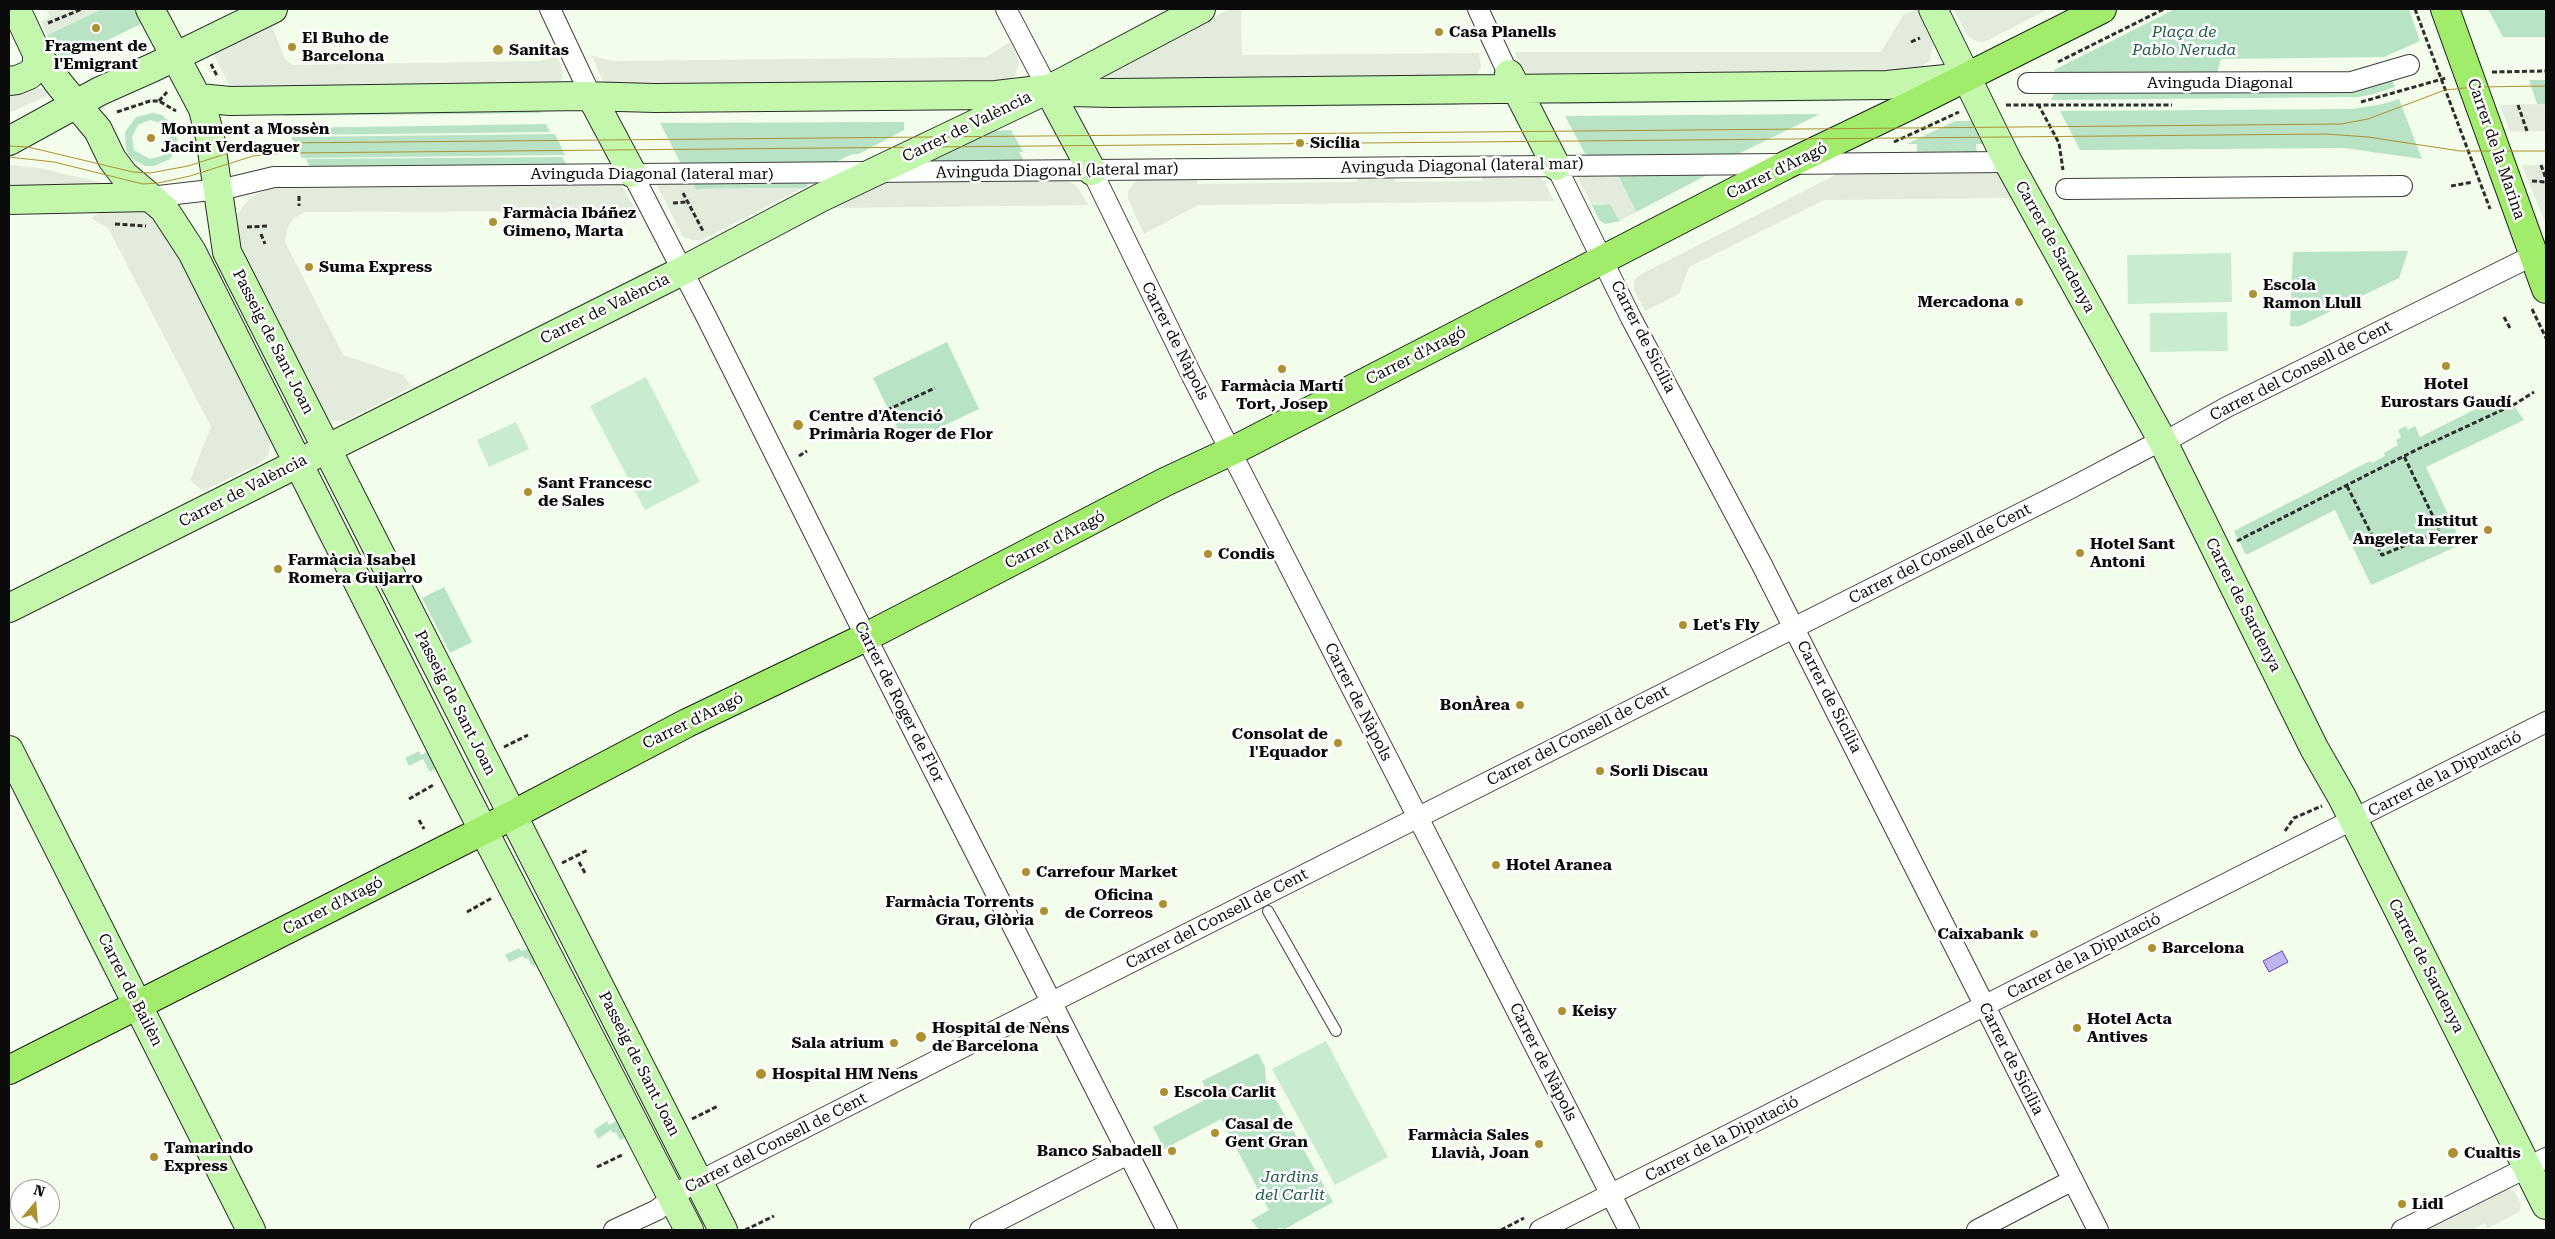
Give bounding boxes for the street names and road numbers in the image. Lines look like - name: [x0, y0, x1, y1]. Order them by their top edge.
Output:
- street label: Avinguda Diagonal: [2147, 73, 2293, 93]
- street label: Carrer de la Marina: [2463, 76, 2529, 222]
- street label: Carrer de València: [899, 87, 1035, 167]
- street label: Carrer d'Aragó: [1724, 138, 1830, 204]
- street label: Avinguda Diagonal (lateral mar): [1340, 154, 1584, 178]
- street label: Avinguda Diagonal (lateral mar): [935, 159, 1179, 183]
- street label: Avinguda Diagonal (lateral mar): [531, 164, 773, 184]
- street label: Carrer de Sardenya: [2011, 178, 2099, 316]
- street label: Passeig de Sant Joan: [228, 266, 318, 418]
- street label: Carrer de València: [537, 269, 673, 349]
- street label: Carrer de Sicília: [1606, 278, 1680, 396]
- street label: Carrer de Nàpols: [1137, 279, 1213, 403]
- street label: Carrer del Consell de Cent: [2207, 317, 2395, 425]
- street label: Carrer d'Aragó: [1363, 323, 1469, 389]
- street label: Carrer de València: [176, 450, 310, 532]
- street label: Carrer del Consell de Cent: [1846, 500, 2034, 608]
- street label: Carrer d'Aragó: [1002, 507, 1108, 573]
- street label: Carrer de Sardenya: [2201, 535, 2285, 675]
- street label: Carrer de Roger de Flor: [850, 618, 948, 786]
- street label: Passeig de Sant Joan: [410, 627, 500, 779]
- street label: Carrer de Sicília: [1792, 638, 1866, 756]
- street label: Carrer de Nàpols: [1320, 640, 1396, 764]
- street label: Carrer del Consell de Cent: [1484, 682, 1672, 790]
- street label: Carrer d'Aragó: [640, 688, 746, 754]
- street label: Carrer de la Diputació: [2365, 727, 2525, 821]
- street label: Carrer del Consell de Cent: [1123, 865, 1311, 973]
- street label: Carrer d'Aragó: [280, 873, 386, 939]
- street label: Carrer de Sardenya: [2384, 896, 2468, 1036]
- street label: Carrer de la Diputació: [2004, 909, 2164, 1003]
- street label: Carrer de Bailèn: [93, 930, 167, 1050]
- street label: Passeig de Sant Joan: [594, 988, 684, 1140]
- street label: Carrer de Nàpols: [1505, 1000, 1581, 1124]
- street label: Carrer de Sicília: [1974, 1000, 2048, 1118]
- street label: Carrer del Consell de Cent: [682, 1089, 870, 1197]
- street label: Carrer de la Diputació: [1642, 1092, 1802, 1186]

